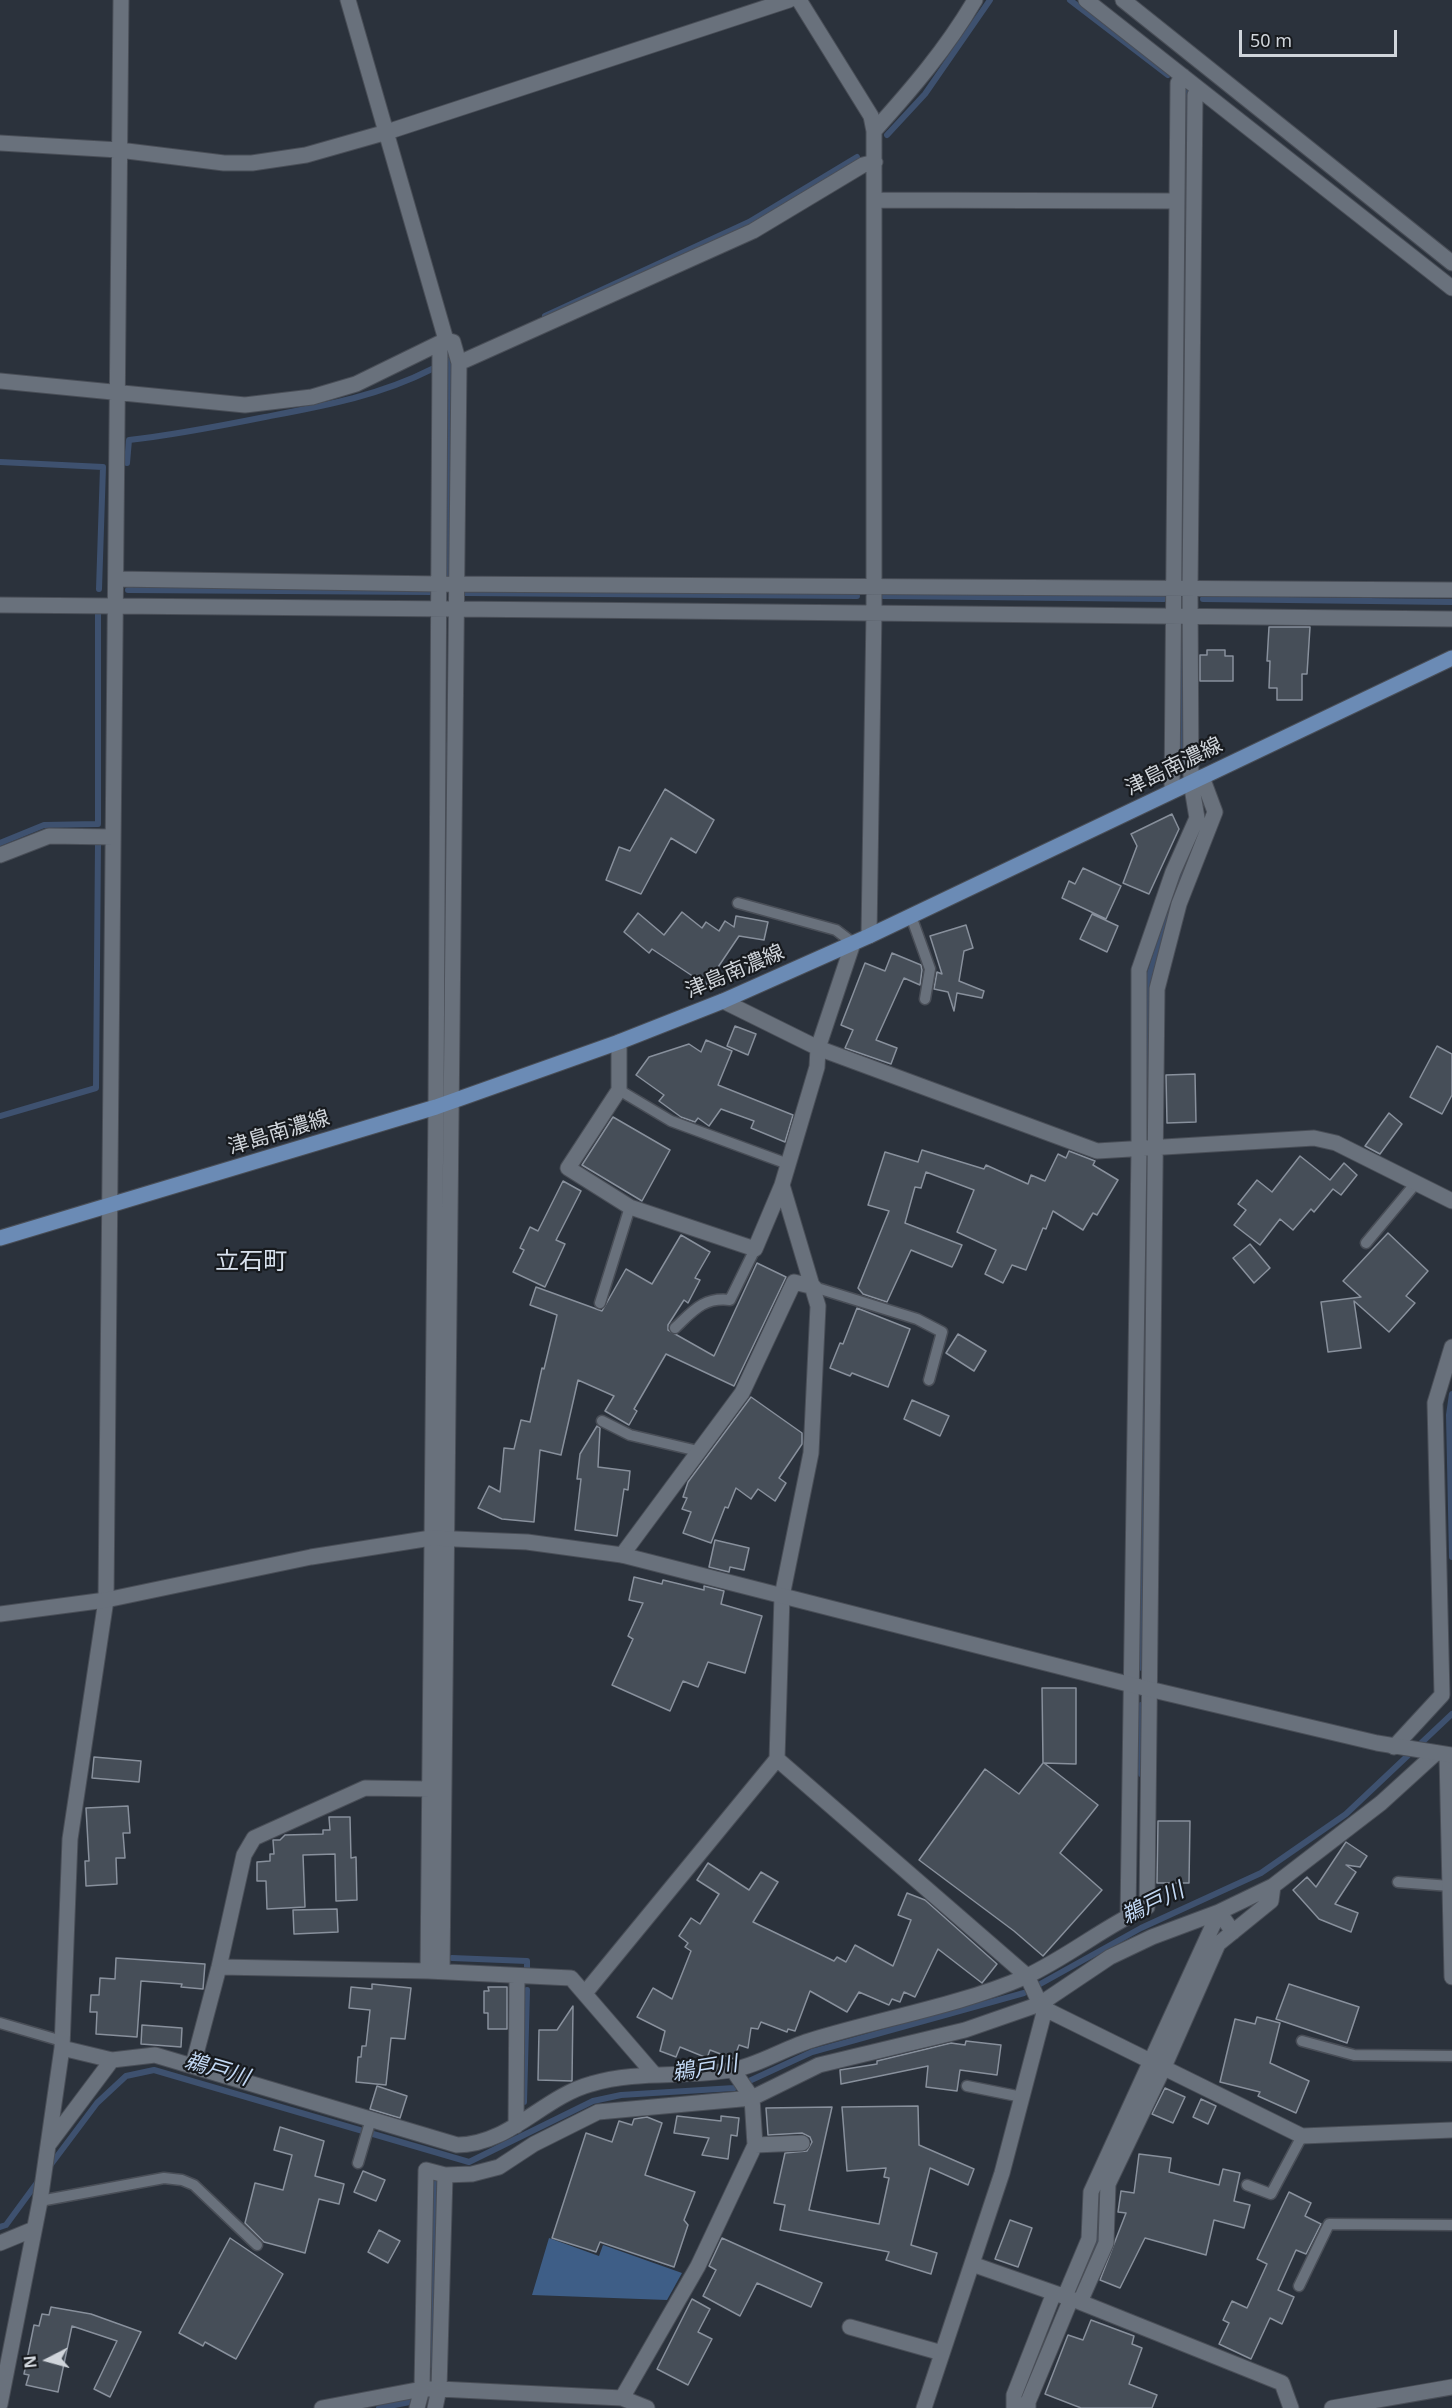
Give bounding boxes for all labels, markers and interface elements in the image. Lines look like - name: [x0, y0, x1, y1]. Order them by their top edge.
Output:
- scale bar: [1242, 18, 1400, 56]
- text: 50 m: [1250, 28, 1292, 52]
- street label: 津島南濃線: [1121, 733, 1227, 801]
- street label: 津島南濃線: [682, 940, 788, 1004]
- street label: 津島南濃線: [225, 1106, 333, 1160]
- district label: 立石町: [215, 1248, 287, 1276]
- water label: 鵜戸川: [1118, 1878, 1188, 1930]
- water label: 鵜戸川: [182, 2048, 252, 2092]
- water label: 鵜戸川: [670, 2051, 740, 2087]
- north arrow: [18, 2330, 78, 2390]
- text: N: [18, 2354, 42, 2370]

